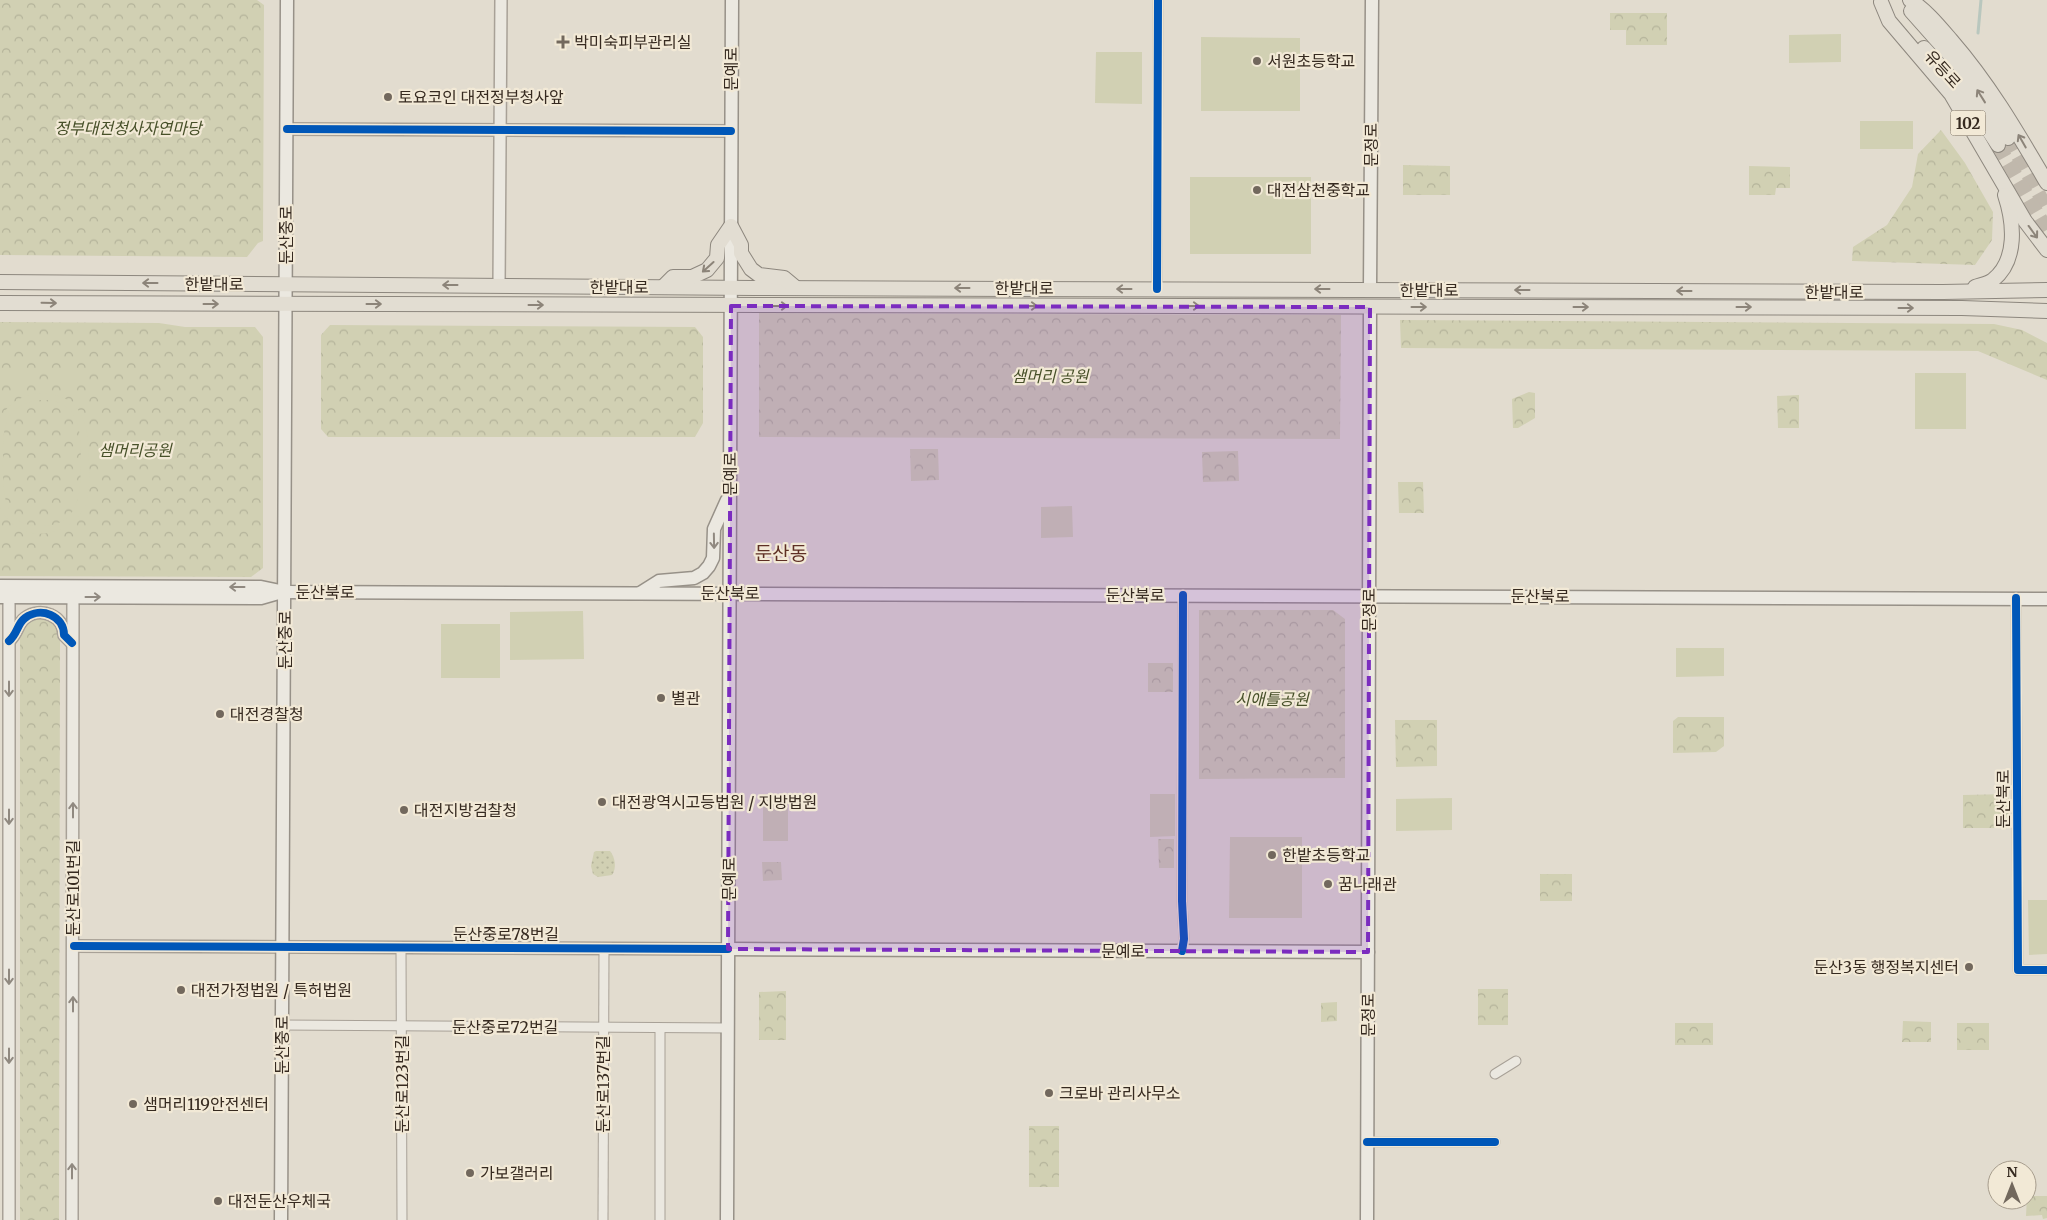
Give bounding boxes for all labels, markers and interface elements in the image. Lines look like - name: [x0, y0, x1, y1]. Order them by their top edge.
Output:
- place label: 박미숙피부관리실: [574, 32, 692, 52]
- marker: 박미숙피부관리실: [556, 35, 570, 49]
- street label: 유등로: [1921, 46, 1965, 92]
- street label: 문예로: [721, 47, 741, 91]
- place label: 서원초등학교: [1267, 51, 1355, 71]
- marker: 서원초등학교: [1251, 55, 1263, 67]
- place label: 토요코인 대전정부청사앞: [398, 87, 564, 107]
- one-way arrow: [1976, 90, 1986, 104]
- marker: 토요코인 대전정부청사앞: [382, 91, 394, 103]
- road number: 102: [1950, 110, 1986, 136]
- park label: 정부대전청사자연마당: [54, 118, 204, 138]
- street label: 문정로: [1361, 123, 1381, 167]
- one-way arrow: [2017, 134, 2027, 148]
- place label: 대전삼천중학교: [1267, 180, 1370, 200]
- marker: 대전삼천중학교: [1251, 184, 1263, 196]
- street label: 둔산중로: [276, 205, 296, 264]
- one-way arrow: [2028, 224, 2038, 238]
- one-way arrow: [702, 260, 715, 272]
- street label: 한밭대로: [185, 274, 244, 294]
- street label: 한밭대로: [590, 277, 649, 297]
- one-way arrow: [142, 278, 158, 288]
- street label: 한밭대로: [995, 278, 1054, 298]
- street label: 한밭대로: [1400, 280, 1459, 300]
- one-way arrow: [442, 281, 458, 290]
- street label: 한밭대로: [1805, 282, 1864, 302]
- one-way arrow: [954, 283, 970, 293]
- one-way arrow: [1116, 284, 1132, 294]
- one-way arrow: [1314, 284, 1330, 294]
- one-way arrow: [1514, 285, 1530, 295]
- one-way arrow: [1676, 286, 1692, 296]
- one-way arrow: [40, 298, 56, 308]
- one-way arrow: [202, 299, 219, 309]
- one-way arrow: [365, 299, 381, 309]
- one-way arrow: [528, 300, 544, 310]
- one-way arrow: [771, 301, 787, 311]
- one-way arrow: [1021, 301, 1037, 311]
- one-way arrow: [1184, 301, 1200, 311]
- one-way arrow: [1410, 302, 1427, 312]
- one-way arrow: [1573, 302, 1589, 312]
- one-way arrow: [1736, 302, 1752, 312]
- one-way arrow: [1898, 303, 1914, 313]
- park label: 샘머리 공원: [1011, 366, 1090, 386]
- park label: 샘머리공원: [98, 440, 173, 460]
- street label: 문예로: [720, 452, 740, 496]
- one-way arrow: [709, 532, 719, 549]
- district label: 둔산동: [755, 541, 807, 565]
- one-way arrow: [229, 582, 245, 592]
- street label: 둔산북로: [296, 582, 355, 602]
- street label: 둔산북로: [701, 583, 760, 603]
- street label: 둔산북로: [1106, 585, 1165, 605]
- street label: 둔산북로: [1511, 586, 1570, 606]
- street label: 문정로: [1359, 588, 1379, 632]
- one-way arrow: [84, 592, 101, 602]
- street label: 둔산중로: [275, 610, 295, 669]
- one-way arrow: [4, 681, 14, 697]
- place label: 별관: [671, 688, 701, 708]
- park label: 시애틀공원: [1235, 689, 1310, 709]
- marker: 별관: [655, 692, 667, 704]
- place label: 대전경찰청: [230, 704, 304, 724]
- marker: 대전경찰청: [214, 708, 226, 720]
- street label: 둔산북로: [1993, 769, 2013, 828]
- place label: 대전광역시고등법원 / 지방법원: [612, 792, 817, 812]
- marker: 대전광역시고등법원 / 지방법원: [596, 796, 608, 808]
- place label: 대전지방검찰청: [414, 800, 517, 820]
- one-way arrow: [68, 802, 78, 818]
- marker: 대전지방검찰청: [398, 804, 410, 816]
- one-way arrow: [4, 808, 14, 825]
- street label: 둔산로101번길: [63, 839, 83, 937]
- place label: 한밭초등학교: [1282, 845, 1370, 865]
- marker: 한밭초등학교: [1266, 849, 1278, 861]
- street label: 문예로: [719, 857, 739, 901]
- place label: 꿈나래관: [1338, 874, 1397, 894]
- marker: 꿈나래관: [1322, 878, 1334, 890]
- street label: 둔산중로78번길: [453, 924, 559, 944]
- street label: 문예로: [1101, 941, 1145, 961]
- place label: 둔산3동 행정복지센터: [1814, 957, 1959, 977]
- marker: 둔산3동 행정복지센터: [1963, 961, 1975, 973]
- one-way arrow: [4, 968, 14, 985]
- place label: 대전가정법원 / 특허법원: [191, 980, 352, 1000]
- marker: 대전가정법원 / 특허법원: [175, 984, 187, 996]
- street label: 문정로: [1358, 993, 1378, 1037]
- one-way arrow: [68, 996, 78, 1012]
- street label: 둔산중로: [272, 1015, 292, 1074]
- street label: 둔산중로72번길: [452, 1017, 558, 1037]
- street label: 둔산로123번길: [392, 1035, 412, 1133]
- street label: 둔산로137번길: [593, 1035, 613, 1133]
- one-way arrow: [4, 1047, 14, 1063]
- place label: 크로바 관리사무소: [1059, 1083, 1181, 1103]
- marker: 크로바 관리사무소: [1043, 1087, 1055, 1099]
- place label: 샘머리119안전센터: [143, 1094, 269, 1114]
- marker: 샘머리119안전센터: [127, 1098, 139, 1110]
- north arrow: [1987, 1160, 2037, 1210]
- place label: 가보갤러리: [480, 1163, 554, 1183]
- text: N: [2006, 1163, 2018, 1181]
- one-way arrow: [67, 1164, 77, 1180]
- marker: 가보갤러리: [464, 1167, 476, 1179]
- place label: 대전둔산우체국: [228, 1191, 331, 1211]
- marker: 대전둔산우체국: [212, 1195, 224, 1207]

